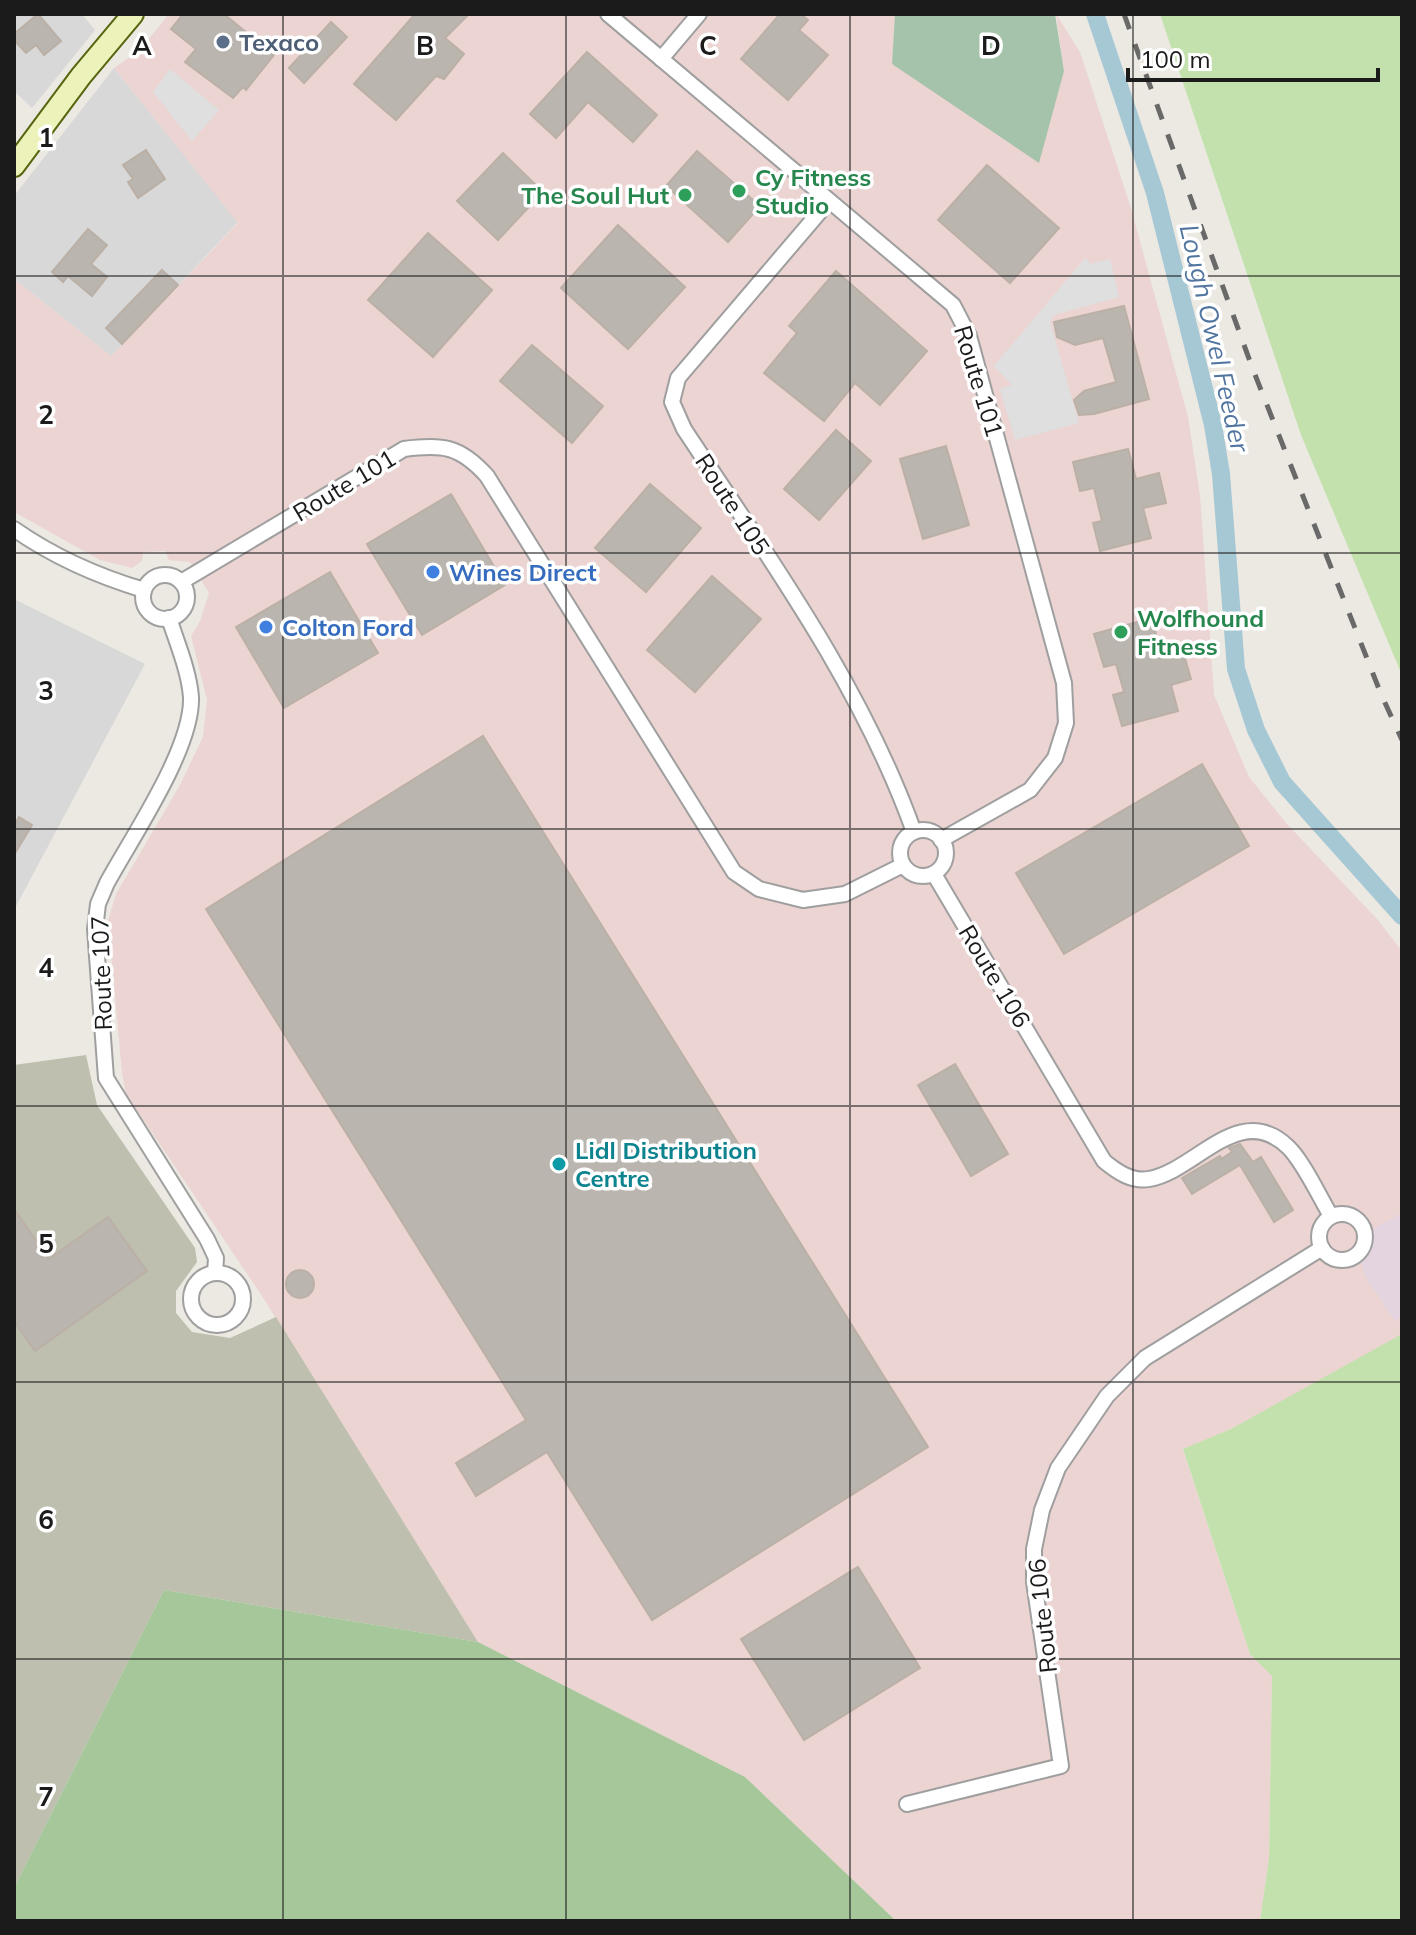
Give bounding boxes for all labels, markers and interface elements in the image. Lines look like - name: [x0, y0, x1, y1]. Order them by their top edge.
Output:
- place label: Texaco: [239, 27, 319, 57]
- text: A: [132, 29, 152, 62]
- text: B: [416, 29, 434, 62]
- text: C: [699, 29, 717, 62]
- text: D: [981, 29, 1001, 62]
- scale bar: [1128, 32, 1378, 82]
- marker: Texaco: [214, 33, 232, 51]
- text: 100 m: [1140, 44, 1211, 74]
- text: 1: [38, 121, 54, 154]
- place label: Cy Fitness Studio: [755, 162, 871, 220]
- place label: The Soul Hut: [521, 180, 669, 210]
- marker: Cy Fitness Studio: [730, 182, 748, 200]
- marker: The Soul Hut: [676, 186, 694, 204]
- water label: Lough Owel Feeder: [1173, 221, 1258, 457]
- street label: Route 101: [948, 322, 1010, 440]
- text: 2: [38, 398, 54, 431]
- street label: Route 101: [287, 443, 401, 527]
- street label: Route 105: [689, 448, 777, 560]
- place label: Wines Direct: [449, 557, 597, 587]
- marker: Wines Direct: [424, 563, 442, 581]
- place label: Wolfhound Fitness: [1137, 603, 1264, 661]
- place label: Colton Ford: [282, 612, 414, 642]
- marker: Colton Ford: [257, 618, 275, 636]
- marker: Wolfhound Fitness: [1112, 623, 1130, 641]
- text: 3: [38, 674, 54, 707]
- street label: Route 107: [84, 915, 118, 1031]
- street label: Route 106: [953, 919, 1037, 1033]
- text: 4: [38, 951, 54, 984]
- place label: Lidl Distribution Centre: [575, 1135, 757, 1193]
- marker: Lidl Distribution Centre: [550, 1155, 568, 1173]
- text: 5: [38, 1227, 54, 1260]
- text: 6: [38, 1503, 54, 1536]
- street label: Route 106: [1021, 1557, 1063, 1675]
- text: 7: [38, 1780, 54, 1813]

